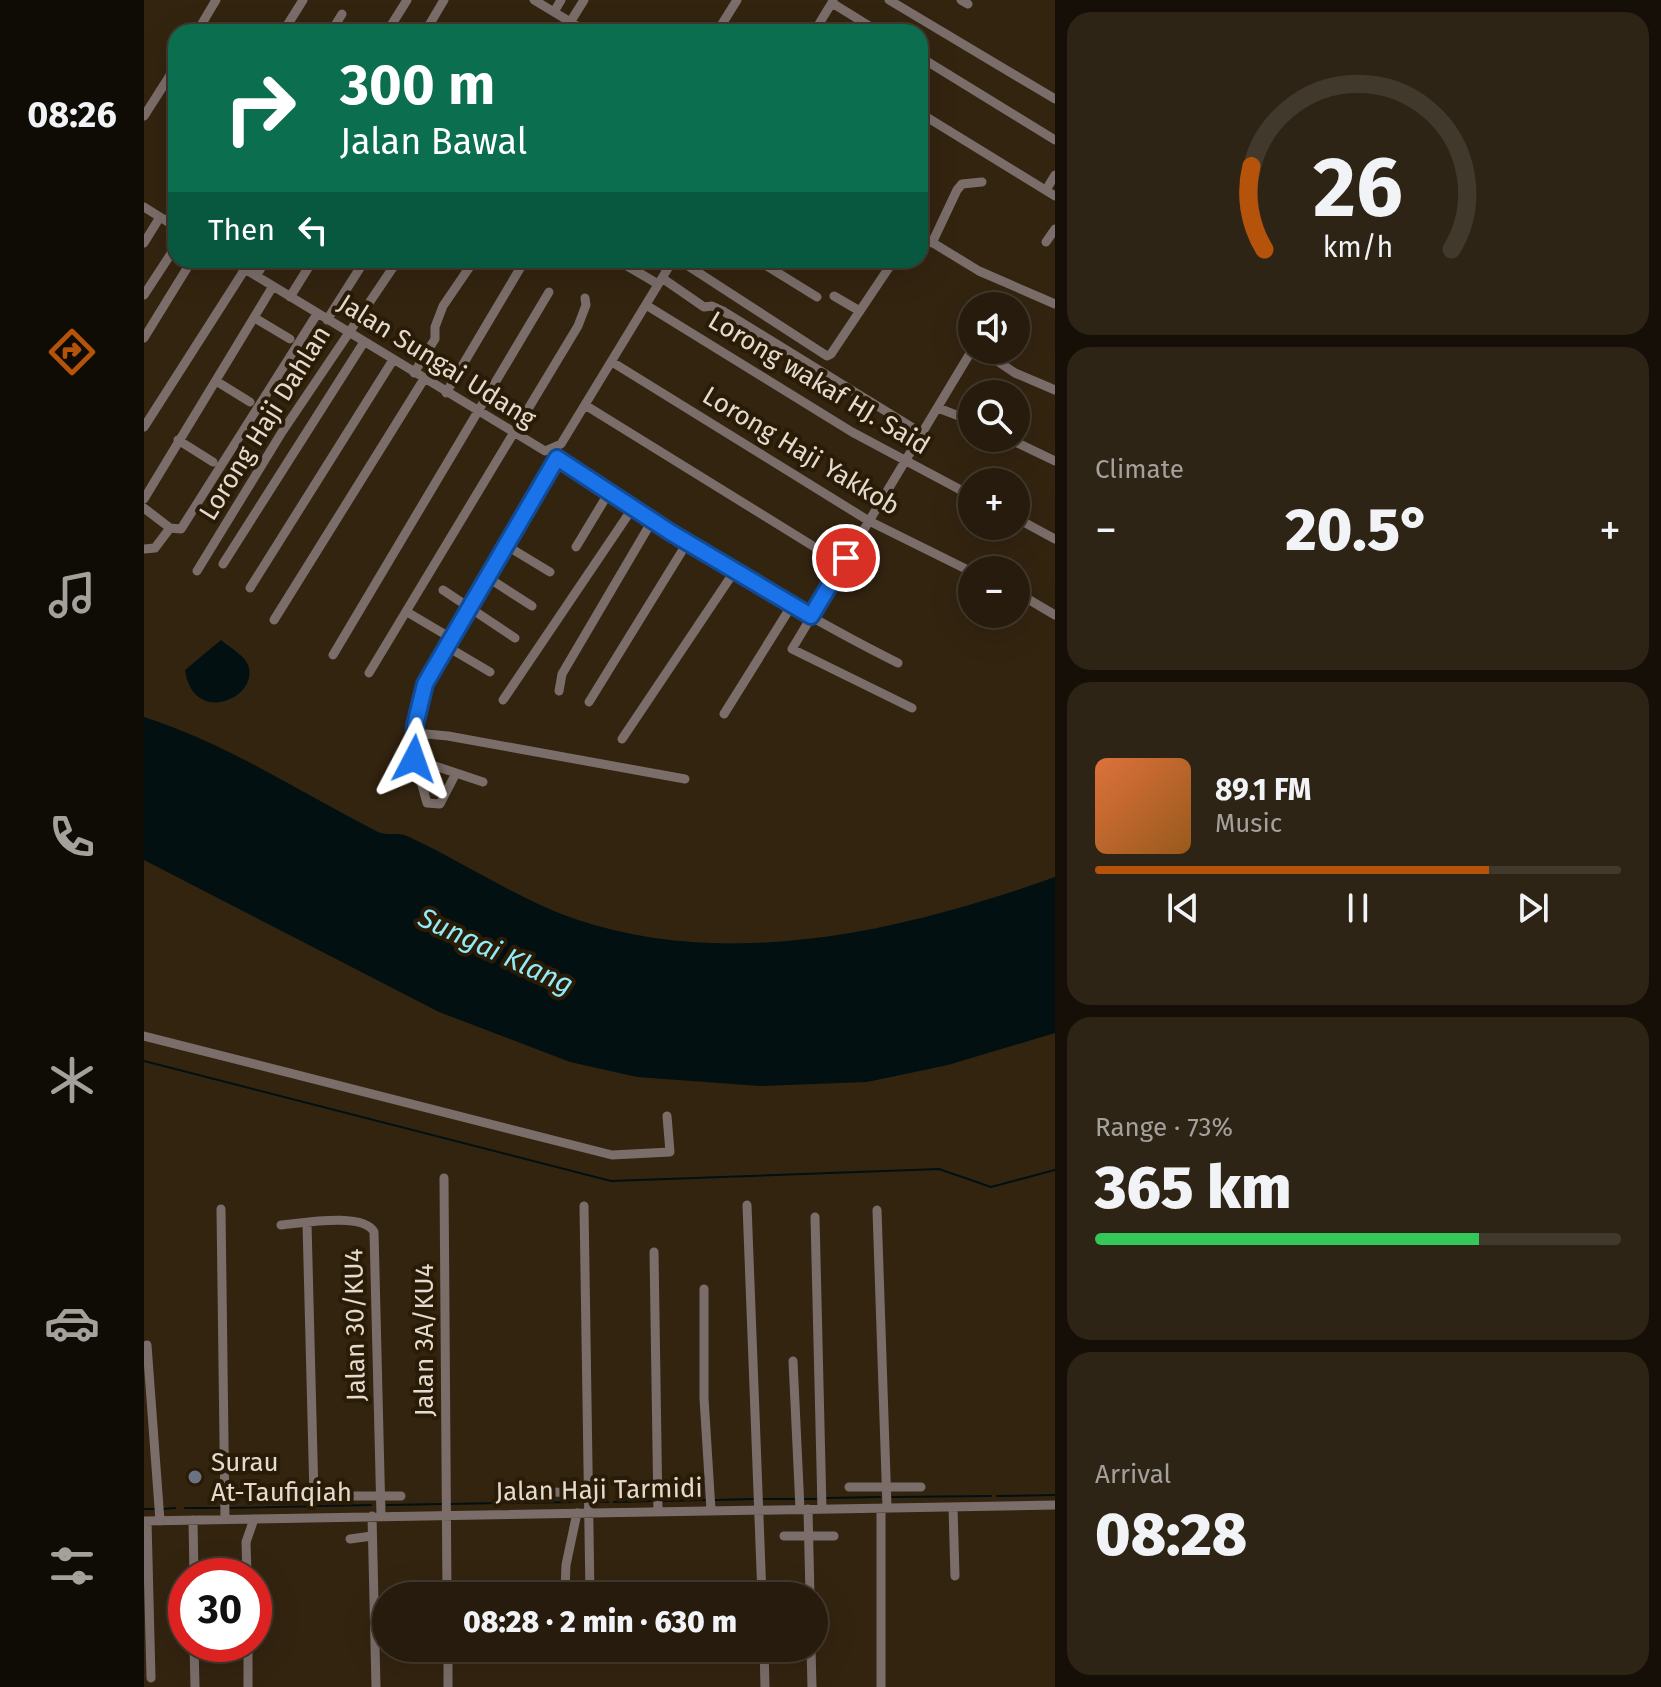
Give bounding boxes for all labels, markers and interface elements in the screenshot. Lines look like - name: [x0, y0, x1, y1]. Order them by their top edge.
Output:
- text: 300 m: [340, 52, 495, 119]
- icon: right: [208, 56, 312, 160]
- text: 08:26: [27, 93, 117, 137]
- text: Jalan Bawal: [340, 120, 527, 164]
- text: 26: [1313, 137, 1403, 237]
- icon: left: [291, 208, 335, 252]
- text: Then: [208, 212, 275, 248]
- text: km/h: [1323, 230, 1393, 265]
- street label: Jalan Sungai Udang: [332, 288, 542, 435]
- map controls: [958, 292, 1030, 628]
- button: sound: [958, 292, 1030, 364]
- street label: Lorong wakaf HJ. Said: [703, 305, 935, 461]
- street label: Lorong Haji Dahlan: [193, 320, 337, 526]
- icon: directions: [44, 324, 100, 380]
- street label: Lorong Haji Yakkob: [697, 380, 905, 522]
- button: search: [958, 380, 1030, 452]
- text: Climate: [1095, 454, 1184, 485]
- button: +: [958, 468, 1030, 540]
- text: 20.5°: [1285, 494, 1431, 566]
- text: −: [1095, 504, 1117, 557]
- text: +: [1599, 504, 1621, 557]
- pin: [812, 524, 880, 592]
- icon: arrive: [824, 536, 868, 580]
- button: −: [958, 556, 1030, 628]
- icon: music: [44, 567, 100, 623]
- position arrow: [372, 717, 456, 801]
- text: 89.1 FM: [1215, 772, 1311, 808]
- text: Music: [1215, 808, 1282, 839]
- icon: phone: [44, 809, 100, 865]
- icon: previous: [1161, 886, 1205, 930]
- icon: pause: [1336, 886, 1380, 930]
- icon: next: [1511, 886, 1555, 930]
- water label: Sungai Klang: [412, 900, 579, 1001]
- icon: climate: [44, 1052, 100, 1108]
- text: Range · 73%: [1095, 1112, 1233, 1143]
- text: 365 km: [1095, 1152, 1291, 1224]
- street label: Jalan 30/KU4: [338, 1248, 372, 1402]
- street label: Jalan 3A/KU4: [409, 1263, 440, 1417]
- icon: car: [44, 1295, 100, 1351]
- place label: Surau At-Taufiqiah: [211, 1447, 352, 1508]
- text: Arrival: [1095, 1459, 1171, 1490]
- marker: Surau At-Taufiqiah: [186, 1468, 204, 1486]
- street label: Jalan Haji Tarmidi: [495, 1473, 703, 1507]
- text: 08:28: [1095, 1499, 1247, 1571]
- icon: filters: [44, 1538, 100, 1594]
- speed limit sign: 30: [168, 1558, 272, 1662]
- text: 08:28 · 2 min · 630 m: [463, 1604, 737, 1640]

